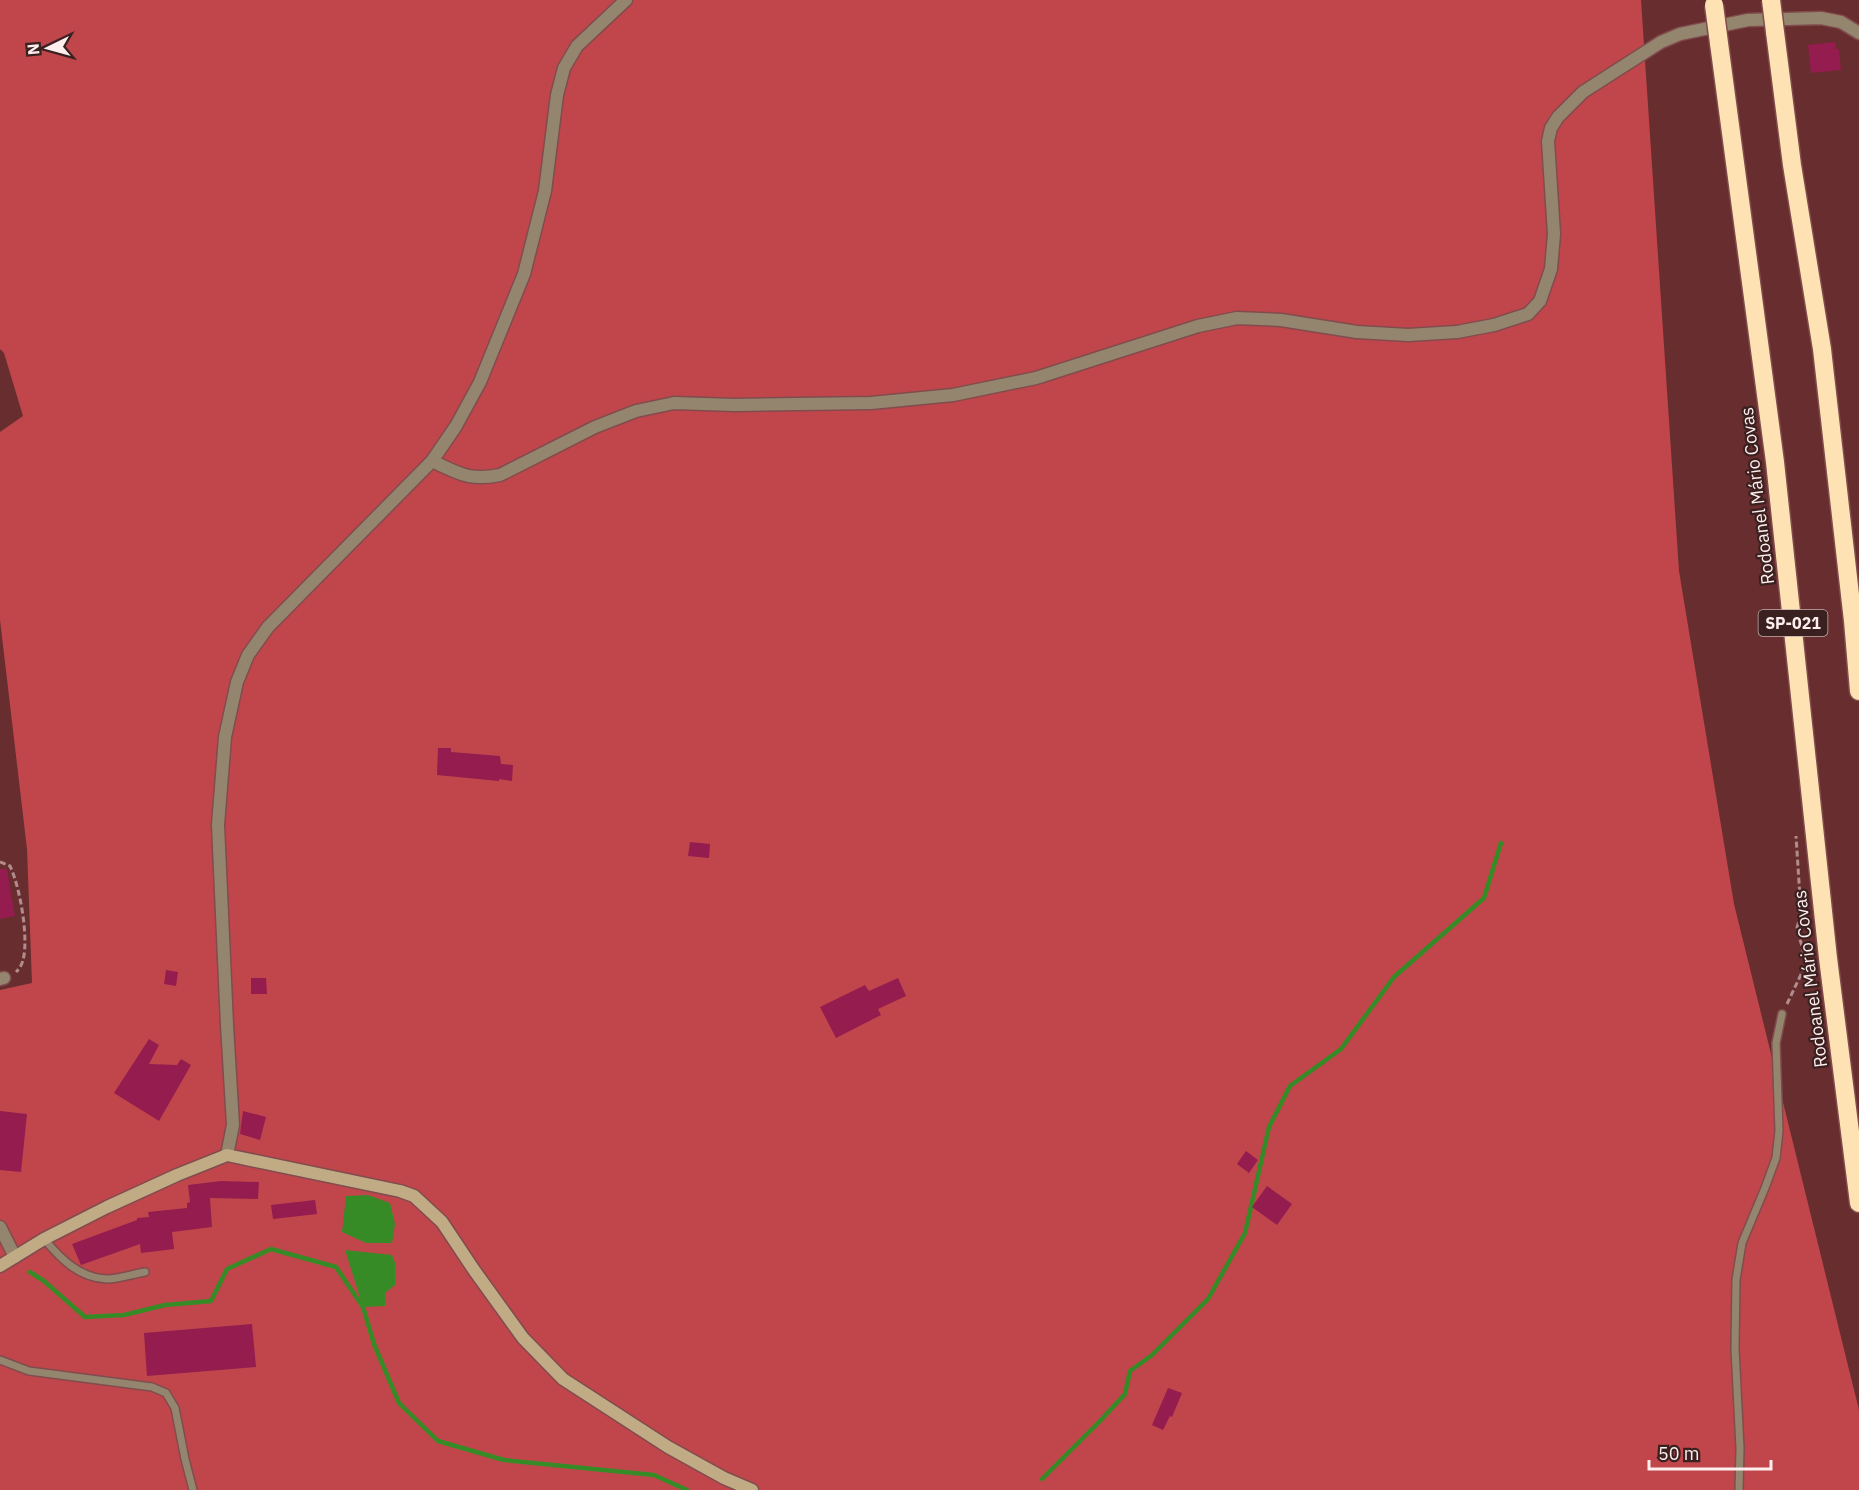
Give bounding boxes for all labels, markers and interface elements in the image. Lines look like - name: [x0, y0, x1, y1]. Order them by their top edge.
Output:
- north arrow: [18, 18, 78, 78]
- text: N: [23, 43, 44, 56]
- street label: Rodoanel Mário Covas: [1735, 406, 1779, 586]
- road number: SP-021: [1758, 610, 1828, 636]
- street label: Rodoanel Mário Covas: [1788, 889, 1832, 1069]
- scale bar: [1649, 1433, 1770, 1471]
- text: 50 m: [1658, 1442, 1700, 1465]

